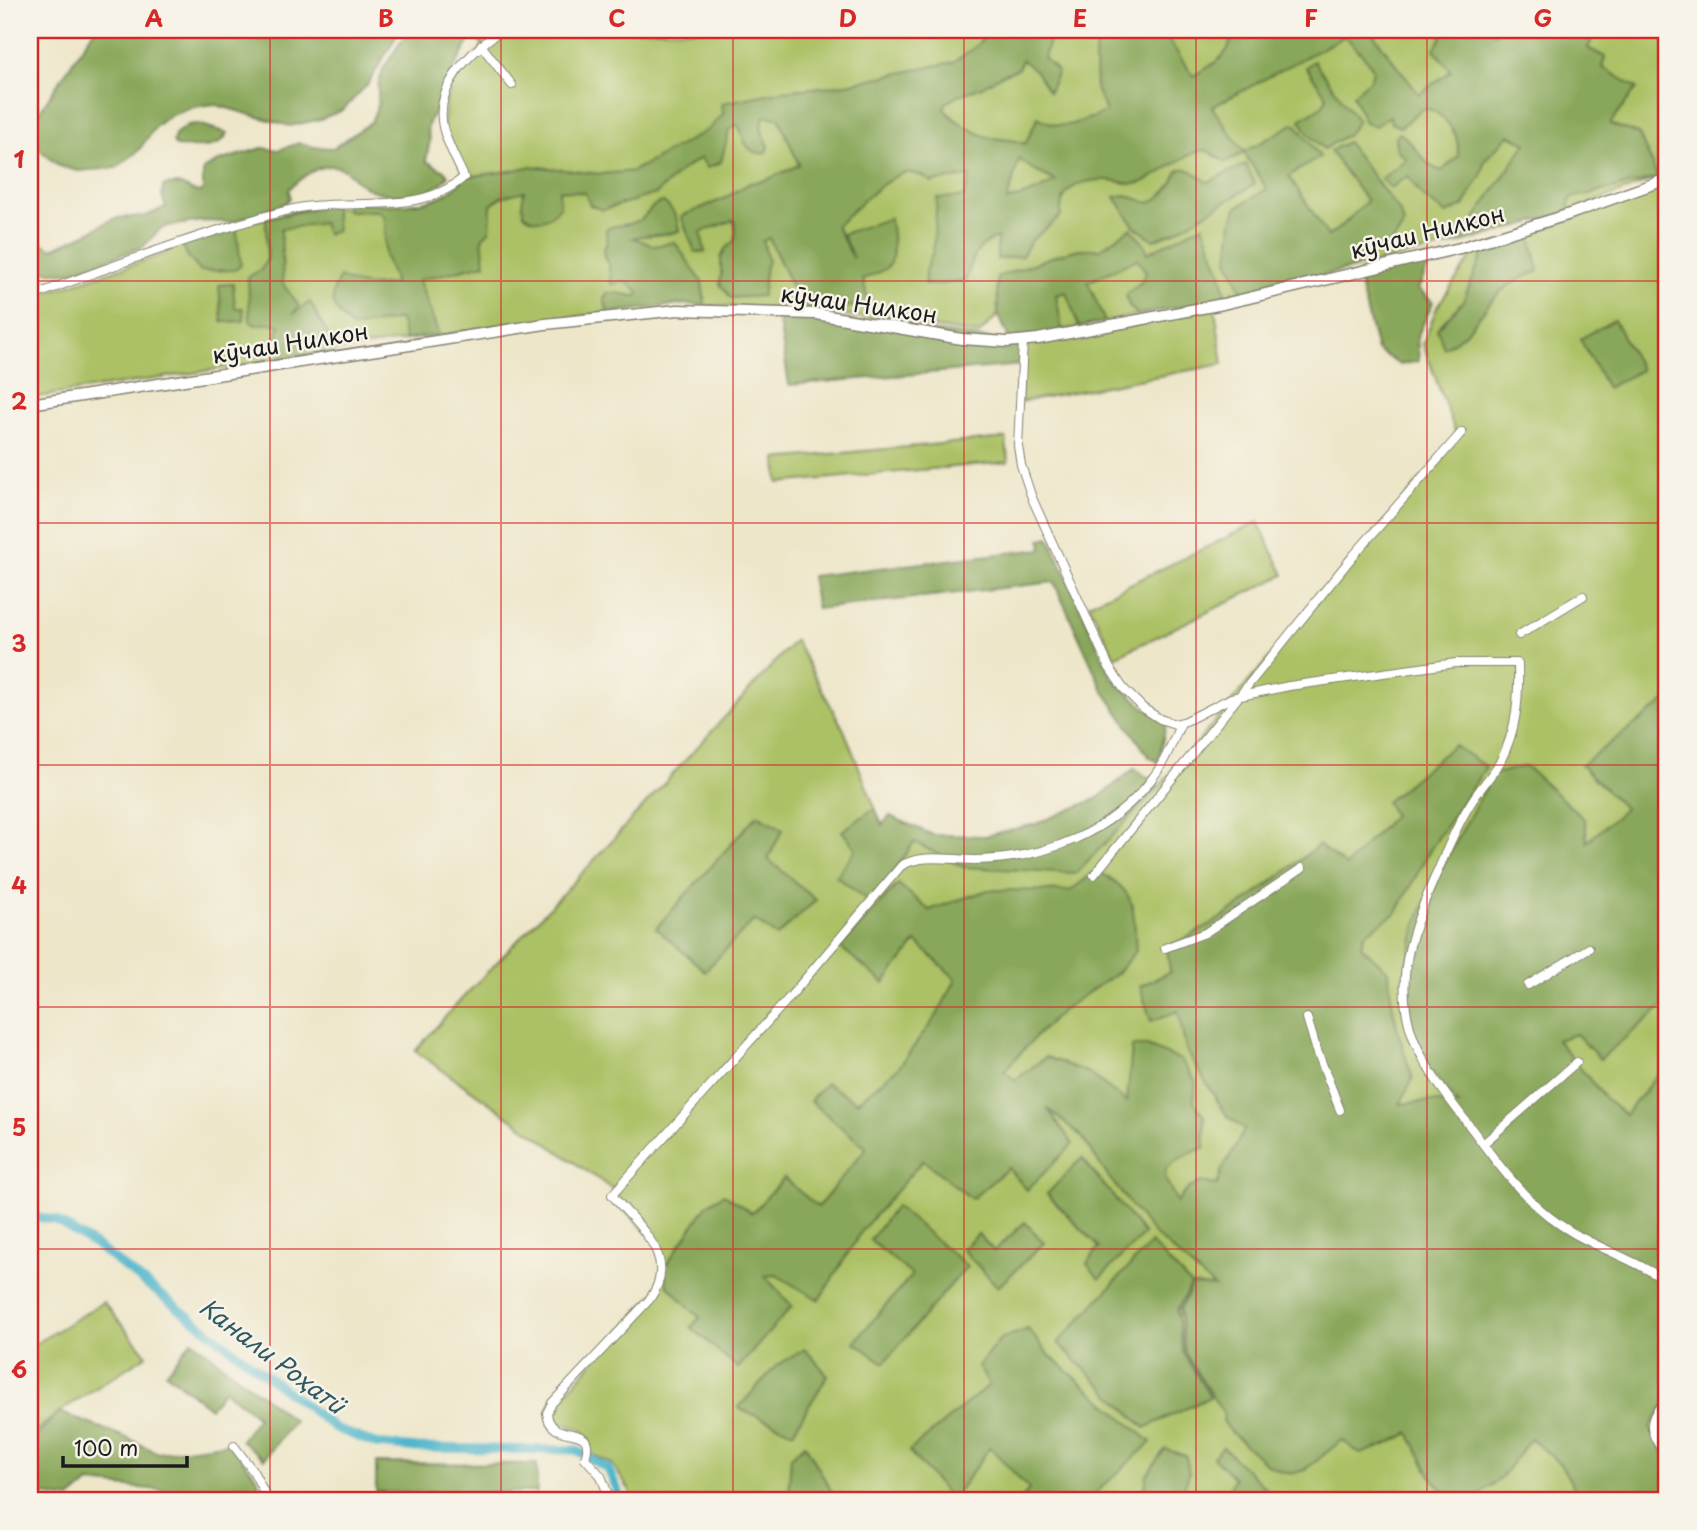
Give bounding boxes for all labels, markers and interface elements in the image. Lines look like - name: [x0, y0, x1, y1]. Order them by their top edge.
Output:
- text: A: [145, 0, 163, 35]
- text: B: [378, 0, 394, 35]
- text: C: [608, 0, 626, 35]
- text: D: [839, 0, 857, 35]
- text: E: [1073, 0, 1087, 35]
- text: F: [1304, 0, 1318, 35]
- text: G: [1534, 0, 1552, 35]
- text: 1: [14, 141, 25, 176]
- street label: кӯчаи Нилкон: [1346, 195, 1508, 267]
- street label: кӯчаи Нилкон: [778, 275, 940, 331]
- street label: кӯчаи Нилкон: [209, 312, 371, 372]
- text: 2: [11, 383, 27, 418]
- text: 3: [11, 625, 27, 660]
- text: 4: [11, 867, 27, 902]
- text: 5: [12, 1109, 26, 1144]
- water label: Канали Роҳатӣ: [192, 1288, 355, 1423]
- text: 6: [11, 1351, 27, 1386]
- scale bar: [63, 1425, 187, 1469]
- text: 100 m: [74, 1431, 138, 1463]

